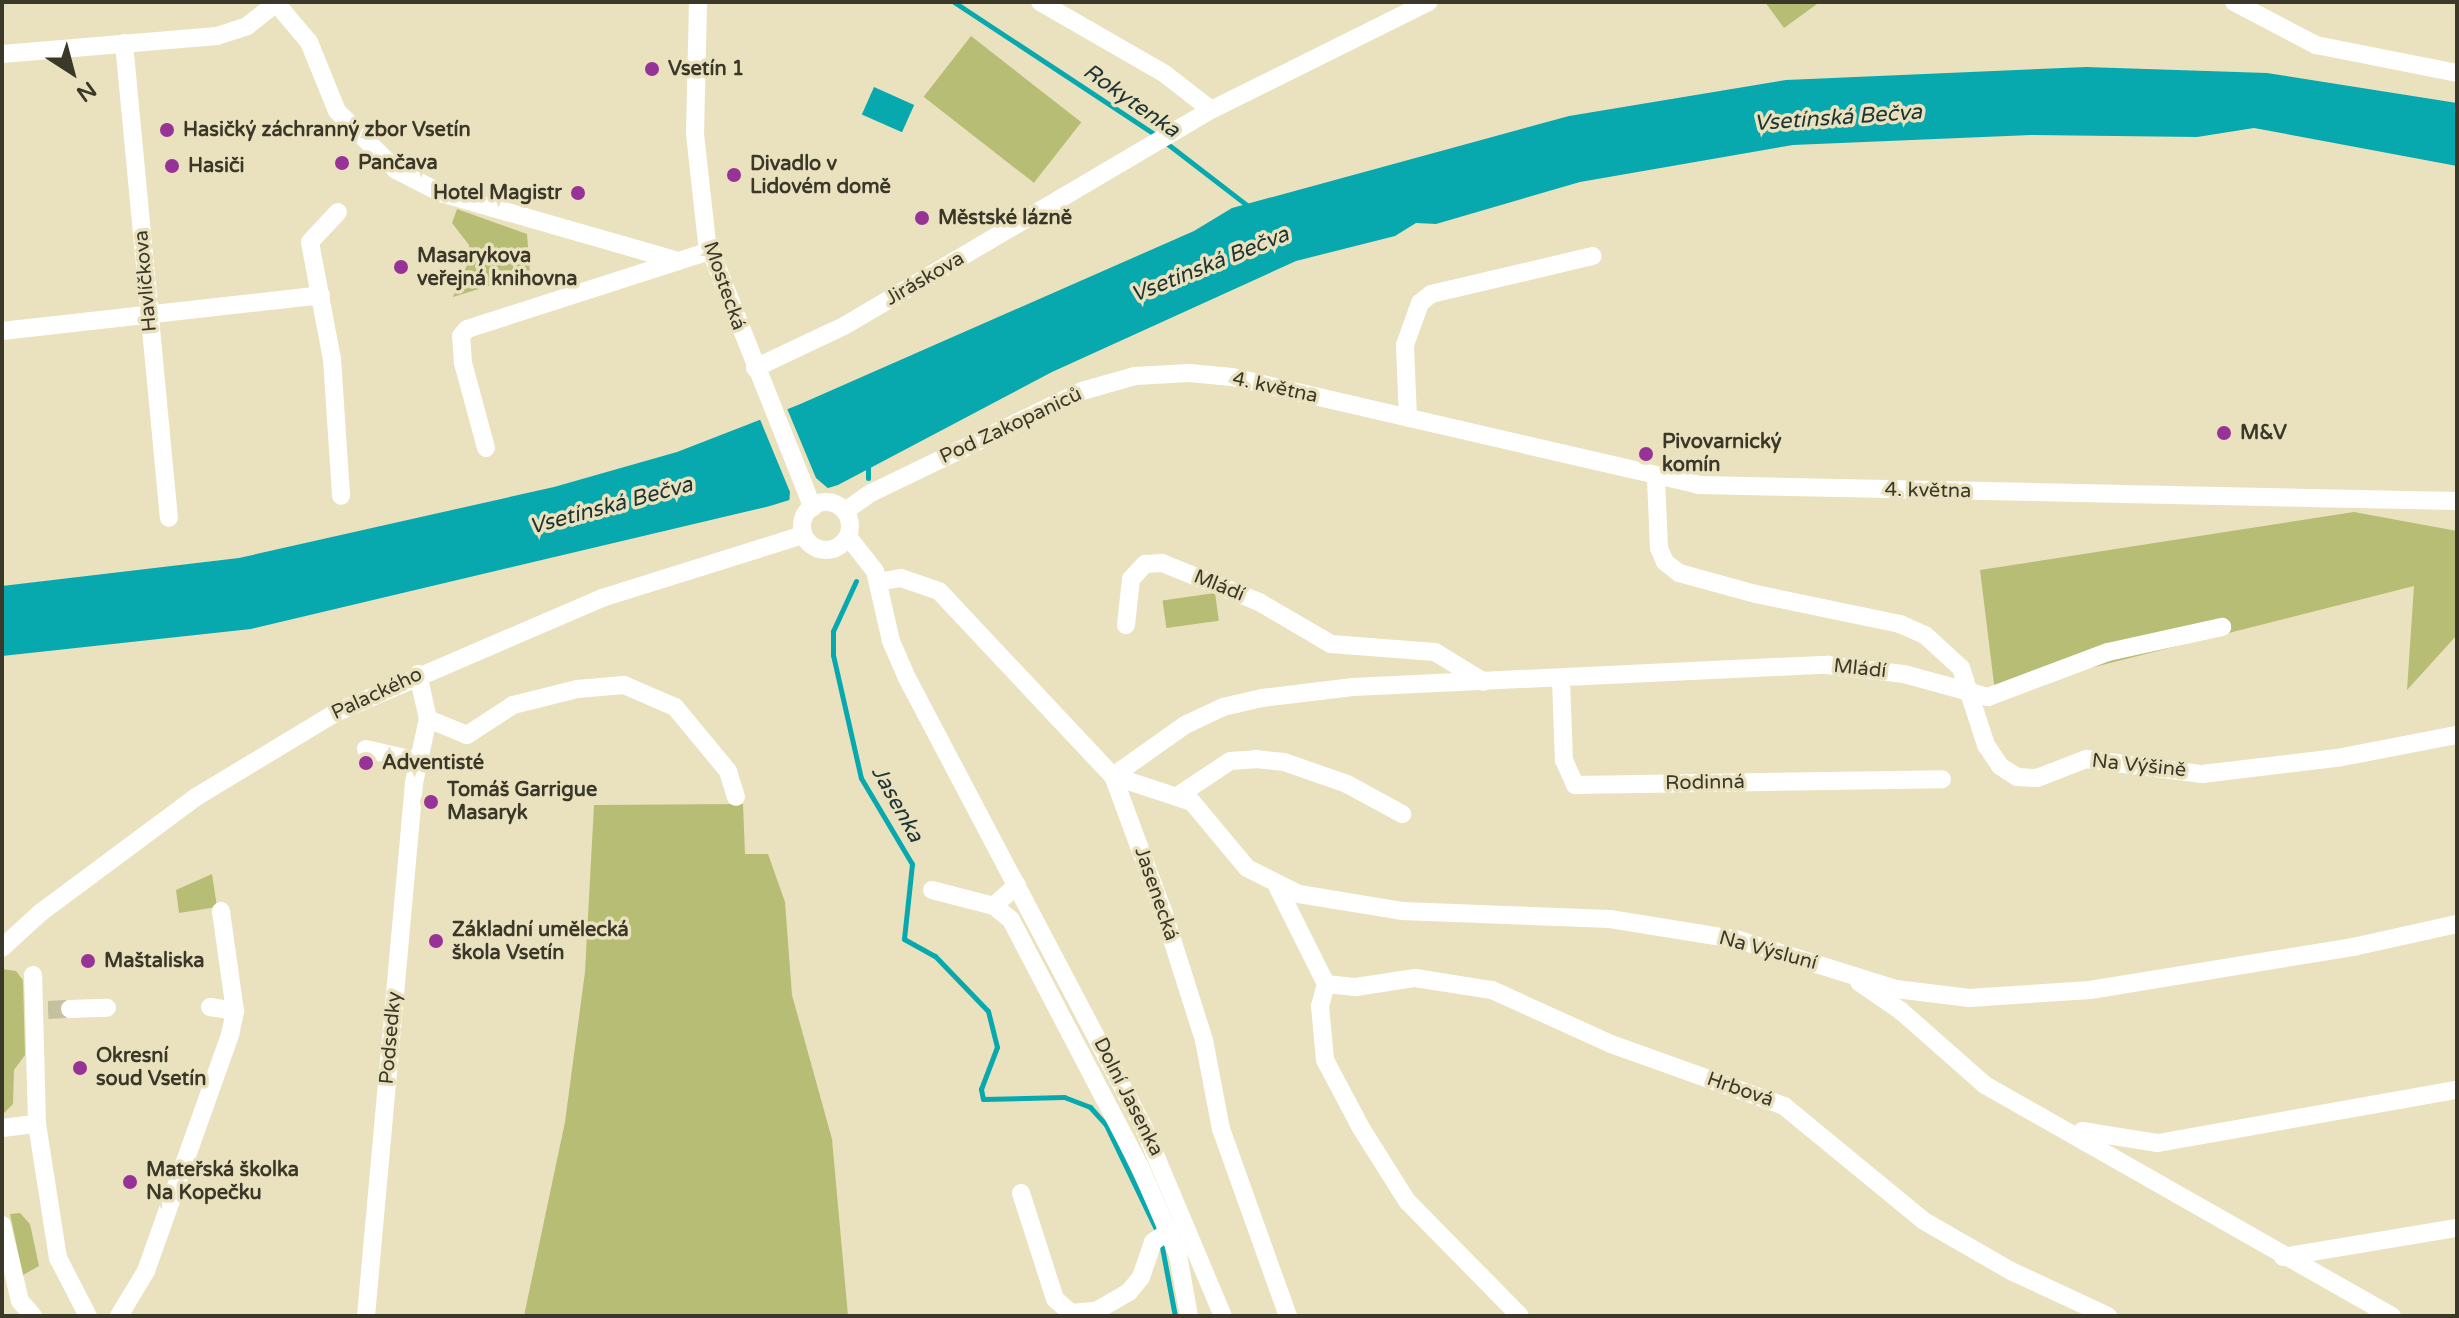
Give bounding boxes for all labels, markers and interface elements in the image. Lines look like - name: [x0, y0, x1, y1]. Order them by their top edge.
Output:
- north arrow: [32, 32, 112, 112]
- place label: Vsetín 1: [668, 57, 744, 81]
- water label: Rokytenka: [1078, 58, 1184, 144]
- marker: Vsetín 1: [643, 60, 661, 78]
- text: N: [71, 76, 101, 107]
- water label: Vsetínská Bečva: [1753, 99, 1923, 137]
- place label: Hasičký záchranný zbor Vsetín: [183, 118, 471, 142]
- marker: Hasičký záchranný zbor Vsetín: [158, 121, 176, 139]
- place label: Pančava: [358, 151, 438, 175]
- place label: Divadlo v Lidovém domě: [750, 152, 891, 199]
- place label: Hasiči: [188, 154, 245, 178]
- marker: Pančava: [333, 154, 351, 172]
- marker: Hasiči: [163, 157, 181, 175]
- marker: Divadlo v Lidovém domě: [725, 166, 743, 184]
- place label: Hotel Magistr: [433, 181, 562, 205]
- marker: Hotel Magistr: [569, 184, 587, 202]
- place label: Městské lázně: [938, 206, 1072, 230]
- marker: Městské lázně: [913, 209, 931, 227]
- water label: Vsetínská Bečva: [1127, 221, 1293, 309]
- street label: Havlíčkova: [130, 229, 162, 333]
- street label: Mostecká: [698, 239, 750, 333]
- place label: Masarykova veřejná knihovna: [417, 244, 577, 291]
- street label: Jiráskova: [881, 247, 969, 311]
- marker: Masarykova veřejná knihovna: [392, 258, 410, 276]
- street label: 4. května: [1230, 367, 1320, 409]
- street label: Pod Zakopaniců: [936, 383, 1086, 469]
- place label: M&V: [2240, 421, 2287, 445]
- marker: M&V: [2215, 424, 2233, 442]
- place label: Pivovarnický komín: [1662, 430, 1782, 477]
- marker: Pivovarnický komín: [1637, 445, 1655, 463]
- water label: Vsetínská Bečva: [526, 471, 696, 541]
- street label: 4. května: [1884, 478, 1972, 504]
- street label: Mládí: [1190, 565, 1248, 607]
- street label: Mládí: [1832, 654, 1888, 684]
- street label: Palackého: [328, 663, 426, 725]
- street label: Na Výšině: [2091, 749, 2187, 783]
- place label: Adventisté: [382, 751, 484, 775]
- marker: Adventisté: [357, 754, 375, 772]
- water label: Jasenka: [865, 761, 929, 847]
- street label: Rodinná: [1665, 770, 1745, 796]
- place label: Tomáš Garrigue Masaryk: [447, 778, 597, 825]
- marker: Tomáš Garrigue Masaryk: [422, 793, 440, 811]
- street label: Jasenecká: [1129, 844, 1183, 944]
- place label: Základní umělecká škola Vsetín: [452, 918, 629, 965]
- street label: Na Výsluní: [1716, 926, 1820, 976]
- marker: Základní umělecká škola Vsetín: [427, 932, 445, 950]
- place label: Maštaliska: [104, 949, 204, 973]
- marker: Maštaliska: [79, 952, 97, 970]
- street label: Podsedky: [375, 991, 407, 1085]
- street label: Dolní Jasenka: [1088, 1034, 1168, 1160]
- place label: Okresní soud Vsetín: [96, 1044, 206, 1091]
- marker: Okresní soud Vsetín: [71, 1059, 89, 1077]
- street label: Hrbová: [1704, 1067, 1776, 1113]
- place label: Mateřská školka Na Kopečku: [146, 1158, 299, 1205]
- marker: Mateřská školka Na Kopečku: [121, 1173, 139, 1191]

